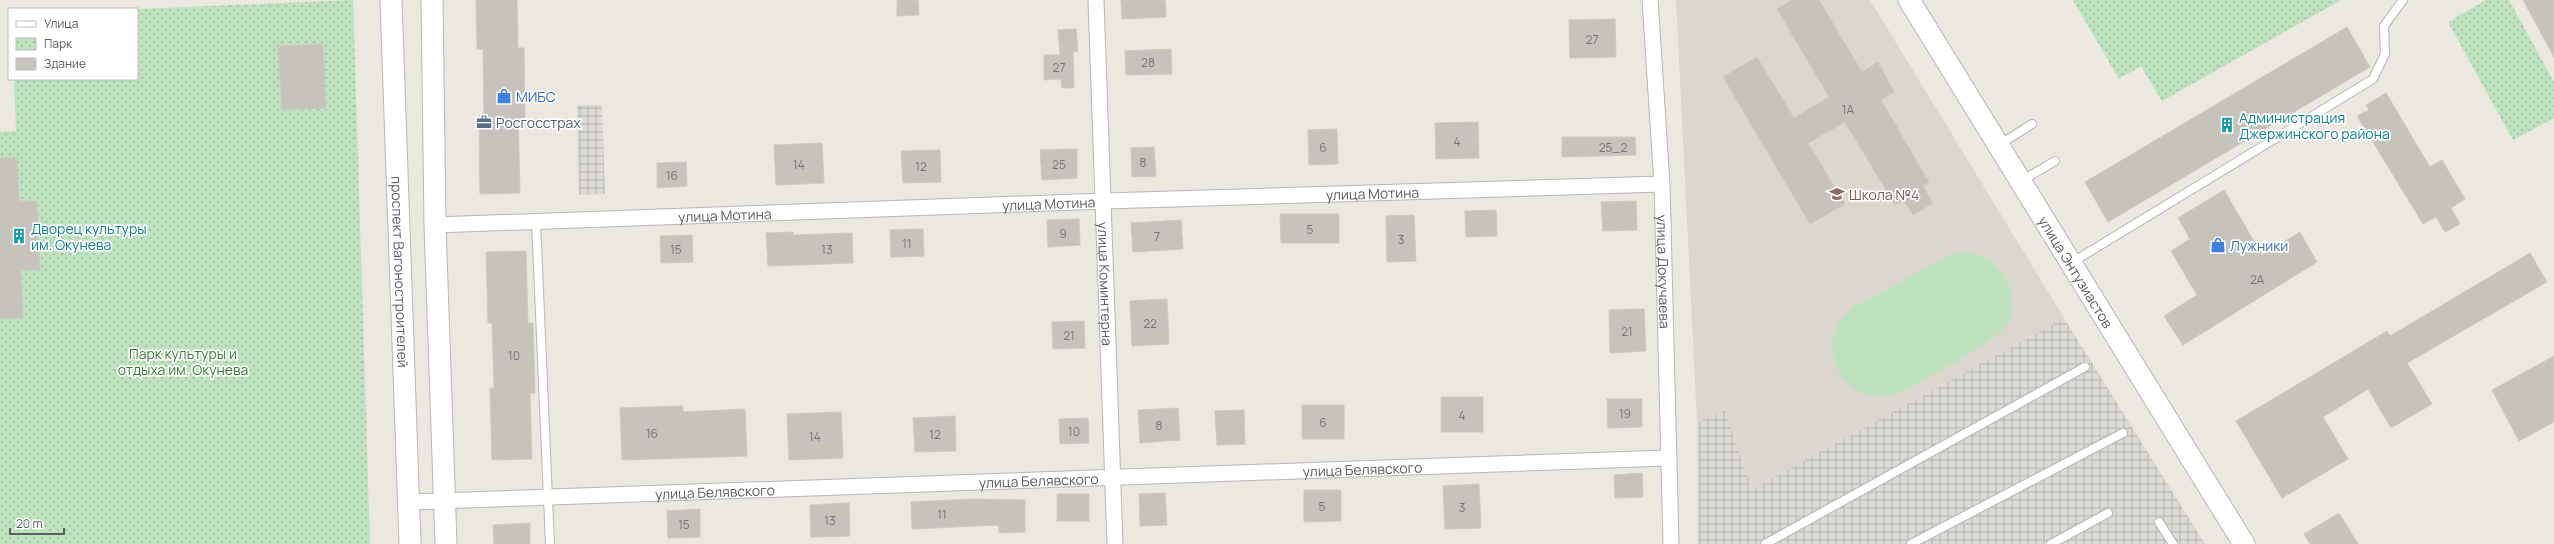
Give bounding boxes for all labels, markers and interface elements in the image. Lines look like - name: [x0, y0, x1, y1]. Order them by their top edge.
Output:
- legend: [8, 8, 138, 80]
- text: Улица: [44, 15, 78, 32]
- house number: 27: [1586, 31, 1598, 48]
- text: Парк: [44, 35, 73, 52]
- house number: 28: [1141, 54, 1155, 71]
- text: Здание: [44, 55, 86, 72]
- house number: 27: [1053, 59, 1065, 76]
- shop icon: МИБС: [495, 87, 513, 105]
- place label: МИБС: [516, 87, 556, 106]
- house number: 1А: [1842, 101, 1855, 118]
- place label: Администрация Джержинского района: [2239, 108, 2390, 143]
- office icon: Росгосстрах: [475, 113, 493, 131]
- place label: Росгосстрах: [496, 113, 581, 132]
- building icon: Администрация Джержинского района: [2218, 116, 2236, 134]
- house number: 4: [1453, 133, 1461, 150]
- house number: 6: [1319, 139, 1327, 156]
- house number: 25_2: [1599, 139, 1627, 156]
- house number: 8: [1140, 154, 1147, 171]
- house number: 14: [793, 156, 805, 173]
- house number: 25: [1052, 156, 1066, 173]
- house number: 12: [915, 158, 927, 175]
- house number: 16: [666, 167, 678, 184]
- street label: проспект Вагоностроителей: [388, 176, 413, 368]
- street label: улица Мотина: [1325, 182, 1419, 204]
- school or university icon: Школа №4: [1828, 185, 1846, 203]
- place label: Школа №4: [1849, 185, 1919, 204]
- street label: улица Мотина: [1002, 192, 1096, 214]
- street label: улица Мотина: [678, 203, 772, 226]
- street label: улица Энтузиастов: [2035, 212, 2118, 332]
- street label: улица Докучаева: [1653, 214, 1675, 329]
- place label: Дворец культуры им. Окунева: [31, 219, 147, 254]
- house number: 5: [1307, 221, 1314, 238]
- street label: улица Коминтерна: [1094, 222, 1118, 346]
- house number: 9: [1059, 225, 1067, 242]
- building icon: Дворец культуры им. Окунева: [10, 227, 28, 245]
- house number: 7: [1154, 228, 1160, 245]
- house number: 3: [1398, 231, 1404, 248]
- house number: 11: [902, 235, 912, 252]
- shop icon: Лужники: [2209, 236, 2227, 254]
- place label: Лужники: [2230, 236, 2288, 255]
- house number: 15: [670, 241, 682, 258]
- house number: 13: [821, 241, 833, 258]
- house number: 2А: [2250, 271, 2264, 288]
- house number: 22: [1143, 315, 1157, 332]
- house number: 21: [1621, 323, 1633, 340]
- house number: 21: [1063, 327, 1075, 344]
- park label: Парк культуры и отдыха им. Окунева: [118, 344, 248, 379]
- house number: 10: [508, 347, 520, 364]
- house number: 19: [1619, 405, 1631, 422]
- house number: 4: [1458, 407, 1466, 424]
- house number: 6: [1319, 414, 1327, 431]
- house number: 8: [1156, 417, 1163, 434]
- house number: 10: [1068, 423, 1080, 440]
- house number: 16: [646, 425, 658, 442]
- house number: 12: [929, 426, 941, 443]
- house number: 14: [809, 428, 821, 445]
- street label: улица Белявского: [1302, 457, 1423, 480]
- street label: улица Белявского: [978, 468, 1099, 492]
- street label: улица Белявского: [655, 480, 775, 503]
- house number: 5: [1319, 498, 1326, 515]
- house number: 3: [1459, 499, 1465, 516]
- house number: 11: [937, 506, 947, 523]
- scale bar: [10, 510, 64, 536]
- house number: 13: [824, 512, 836, 529]
- text: 20 m: [16, 515, 43, 532]
- house number: 15: [678, 516, 690, 533]

